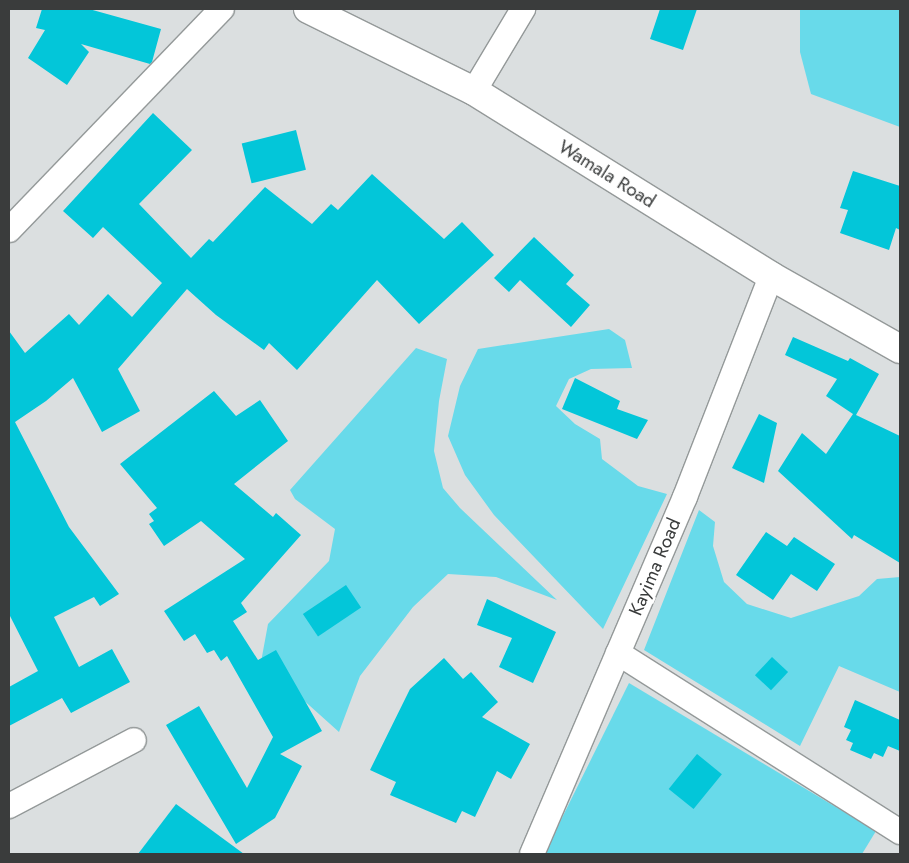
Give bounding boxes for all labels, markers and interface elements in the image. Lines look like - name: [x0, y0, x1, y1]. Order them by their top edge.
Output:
- street label: Wamala Road: [554, 135, 660, 213]
- street label: Kayima Road: [624, 515, 686, 619]

